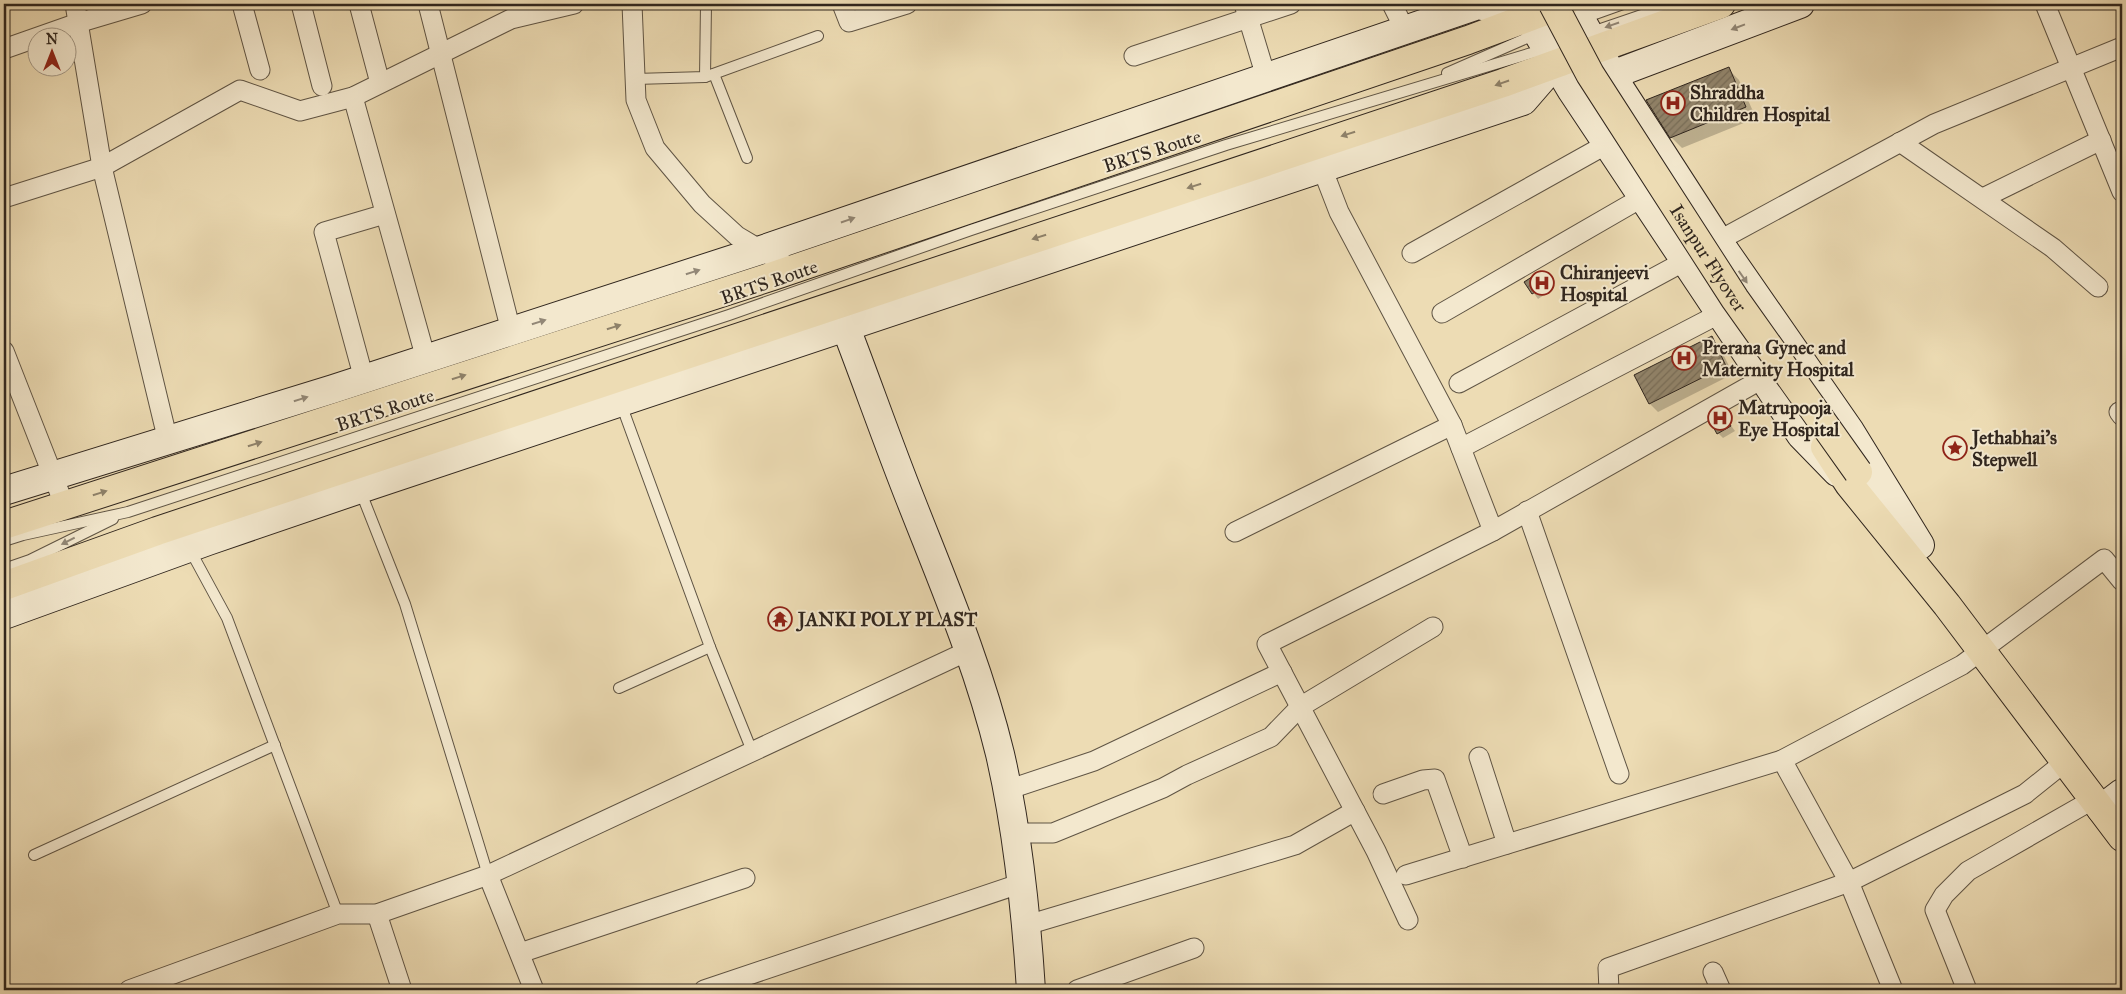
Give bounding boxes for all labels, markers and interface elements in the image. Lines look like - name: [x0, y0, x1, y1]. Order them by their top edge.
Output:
- one-way arrow: [1604, 22, 1619, 29]
- one-way arrow: [1730, 23, 1745, 31]
- north arrow: [28, 28, 78, 78]
- text: N: [46, 31, 58, 48]
- one-way arrow: [1494, 79, 1509, 87]
- place label: Shraddha Children Hospital: [1690, 81, 1831, 127]
- hospital icon: Shraddha Children Hospital: [1660, 90, 1686, 116]
- street label: BRTS Route: [1100, 124, 1204, 178]
- one-way arrow: [1340, 131, 1355, 138]
- one-way arrow: [1186, 182, 1201, 190]
- street label: Isanpur Flyover: [1665, 200, 1752, 317]
- one-way arrow: [840, 216, 855, 223]
- one-way arrow: [1032, 234, 1047, 241]
- street label: BRTS Route: [717, 255, 821, 309]
- place label: Chiranjeevi Hospital: [1560, 261, 1650, 307]
- one-way arrow: [686, 267, 701, 275]
- hospital icon: Chiranjeevi Hospital: [1529, 270, 1555, 296]
- one-way arrow: [1738, 270, 1748, 284]
- one-way arrow: [532, 318, 547, 326]
- one-way arrow: [606, 323, 621, 331]
- place label: Prerana Gynec and Maternity Hospital: [1702, 336, 1855, 382]
- hospital icon: Prerana Gynec and Maternity Hospital: [1671, 345, 1697, 371]
- one-way arrow: [452, 373, 467, 381]
- street label: BRTS Route: [333, 383, 437, 437]
- one-way arrow: [294, 395, 309, 403]
- place label: Matrupooja Eye Hospital: [1738, 396, 1840, 442]
- hospital icon: Matrupooja Eye Hospital: [1707, 405, 1733, 431]
- place label: Jethabhai's Stepwell: [1969, 426, 2057, 472]
- place icon: Jethabhai's Stepwell: [1942, 435, 1968, 461]
- one-way arrow: [247, 439, 262, 447]
- one-way arrow: [93, 489, 108, 497]
- one-way arrow: [61, 537, 76, 545]
- temple icon: JANKI POLY PLAST: [767, 606, 793, 632]
- place label: JANKI POLY PLAST: [795, 608, 977, 632]

